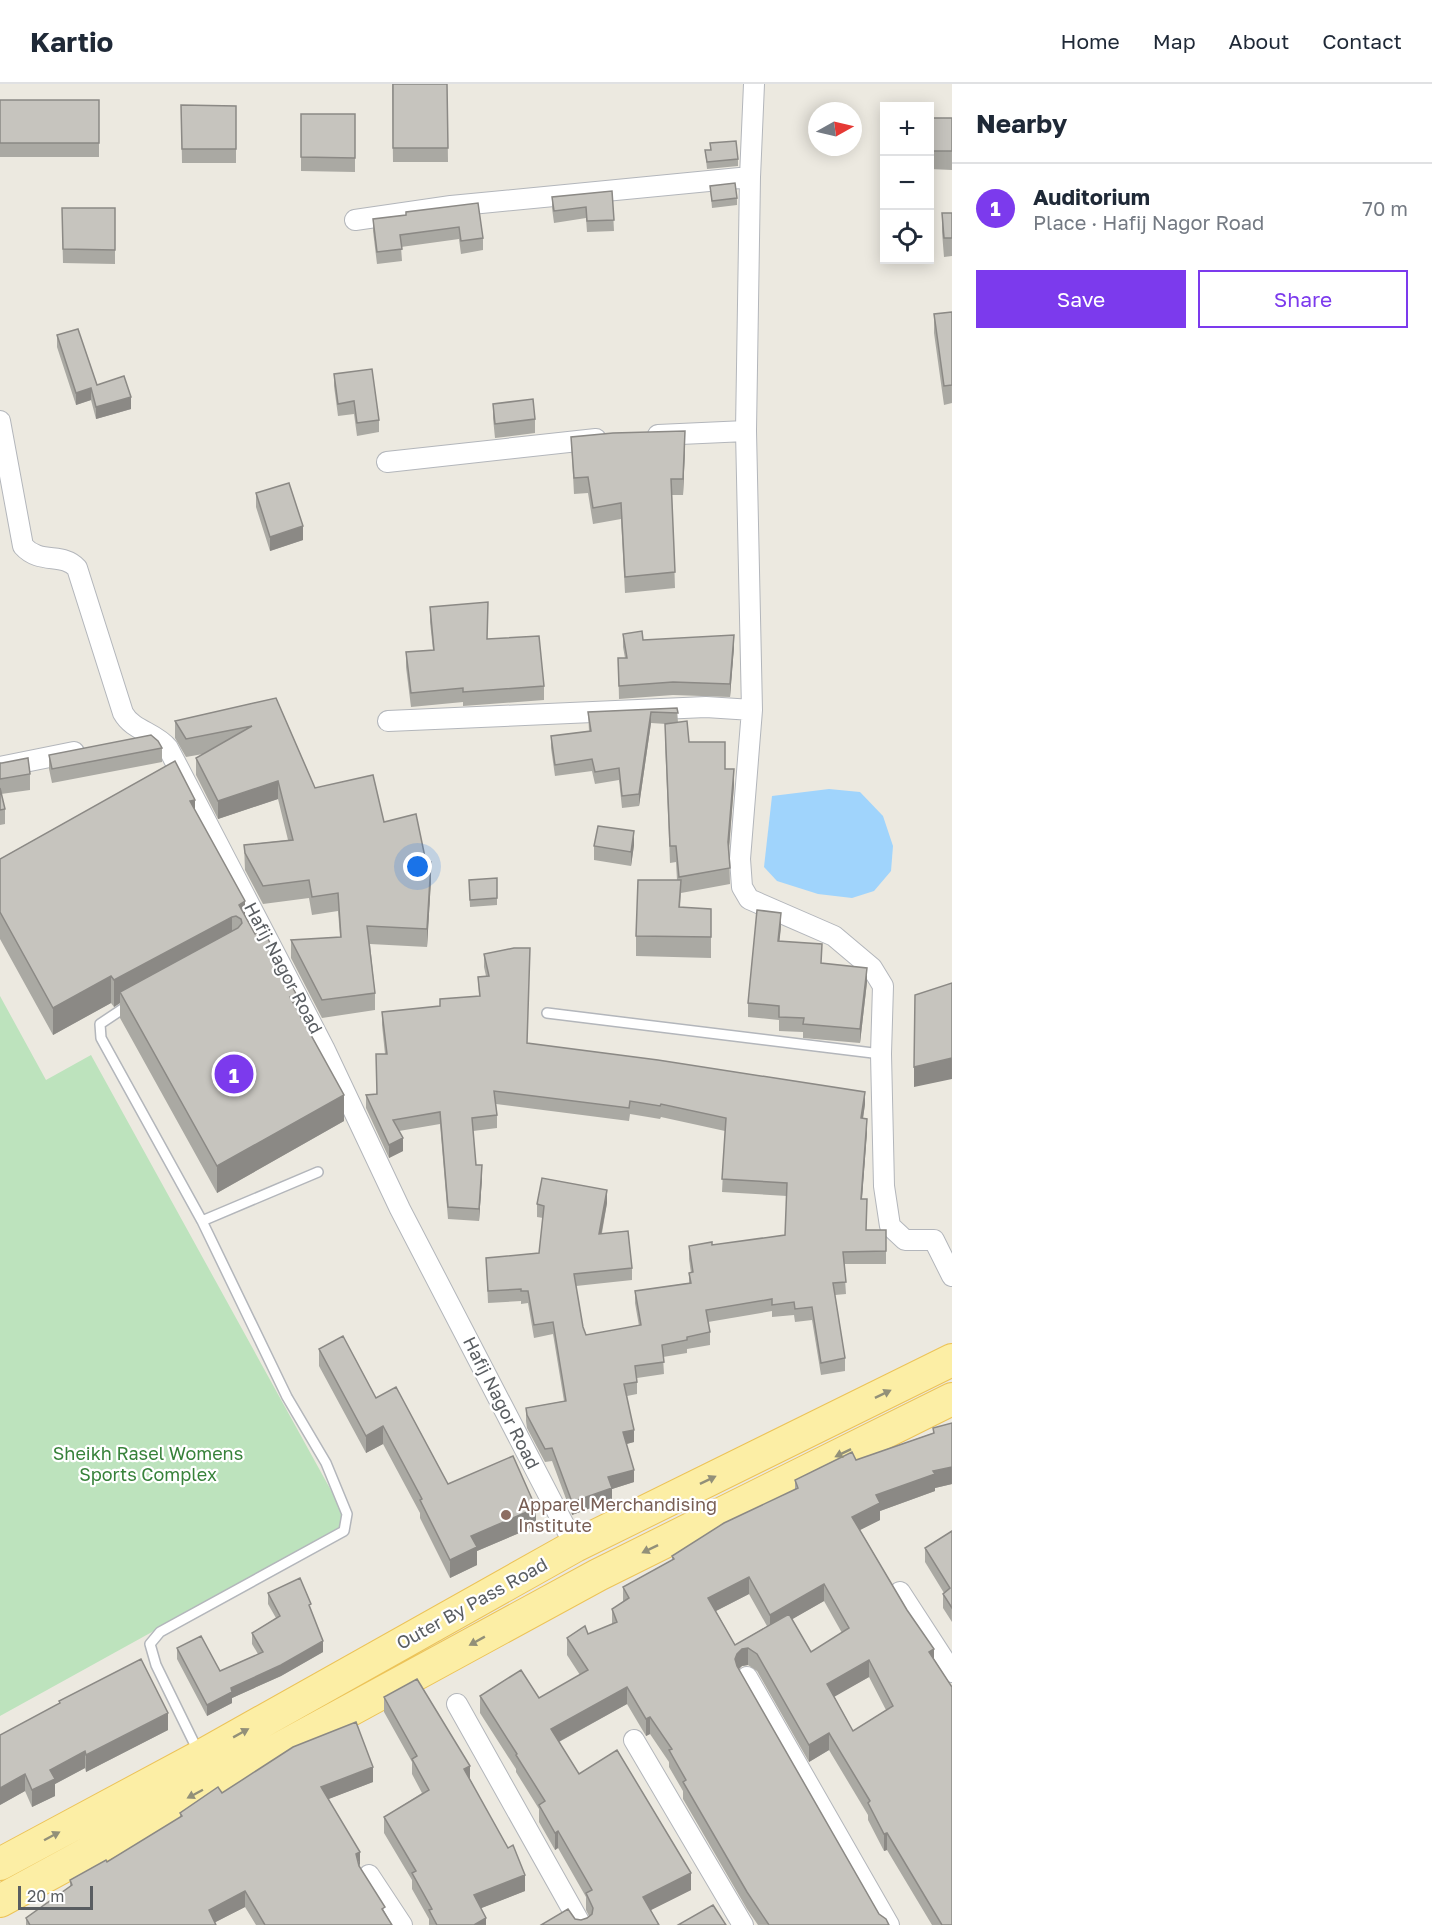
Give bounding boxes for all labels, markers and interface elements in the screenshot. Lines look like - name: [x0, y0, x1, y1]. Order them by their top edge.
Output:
- text: Kartio: [30, 25, 113, 58]
- text: Home: [1060, 28, 1120, 54]
- text: Map: [1153, 28, 1196, 54]
- text: About: [1229, 28, 1289, 54]
- text: Contact: [1322, 28, 1402, 54]
- north arrow: [808, 102, 862, 156]
- map controls: [880, 102, 934, 264]
- button: +: [880, 102, 934, 156]
- text: Nearby: [976, 108, 1067, 139]
- button: −: [880, 156, 934, 210]
- text: Auditorium: [1033, 183, 1150, 210]
- text: 1: [990, 196, 1001, 220]
- text: 70 m: [1362, 196, 1408, 220]
- button: locate: [880, 210, 934, 264]
- text: Place · Hafij Nagor Road: [1033, 210, 1264, 234]
- button: Save: [976, 270, 1186, 328]
- button: Share: [1198, 270, 1408, 328]
- your location: [403, 852, 432, 881]
- street label: Hafij Nagor Road: [240, 898, 328, 1037]
- pin: 1: [214, 1052, 254, 1096]
- street label: Hafij Nagor Road: [459, 1333, 545, 1473]
- one-way arrow: [875, 1390, 892, 1399]
- park label: Sheikh Rasel Womens Sports Complex: [53, 1442, 243, 1485]
- one-way arrow: [835, 1449, 852, 1458]
- one-way arrow: [700, 1476, 717, 1485]
- place label: Apparel Merchandising Institute: [518, 1493, 717, 1536]
- marker: Apparel Merchandising Institute: [499, 1508, 513, 1522]
- one-way arrow: [641, 1545, 658, 1554]
- street label: Outer By Pass Road: [392, 1552, 551, 1654]
- one-way arrow: [469, 1636, 486, 1646]
- one-way arrow: [233, 1728, 250, 1738]
- one-way arrow: [187, 1789, 204, 1799]
- one-way arrow: [43, 1831, 60, 1841]
- scale bar: [18, 1883, 93, 1910]
- text: 20 m: [27, 1886, 64, 1906]

